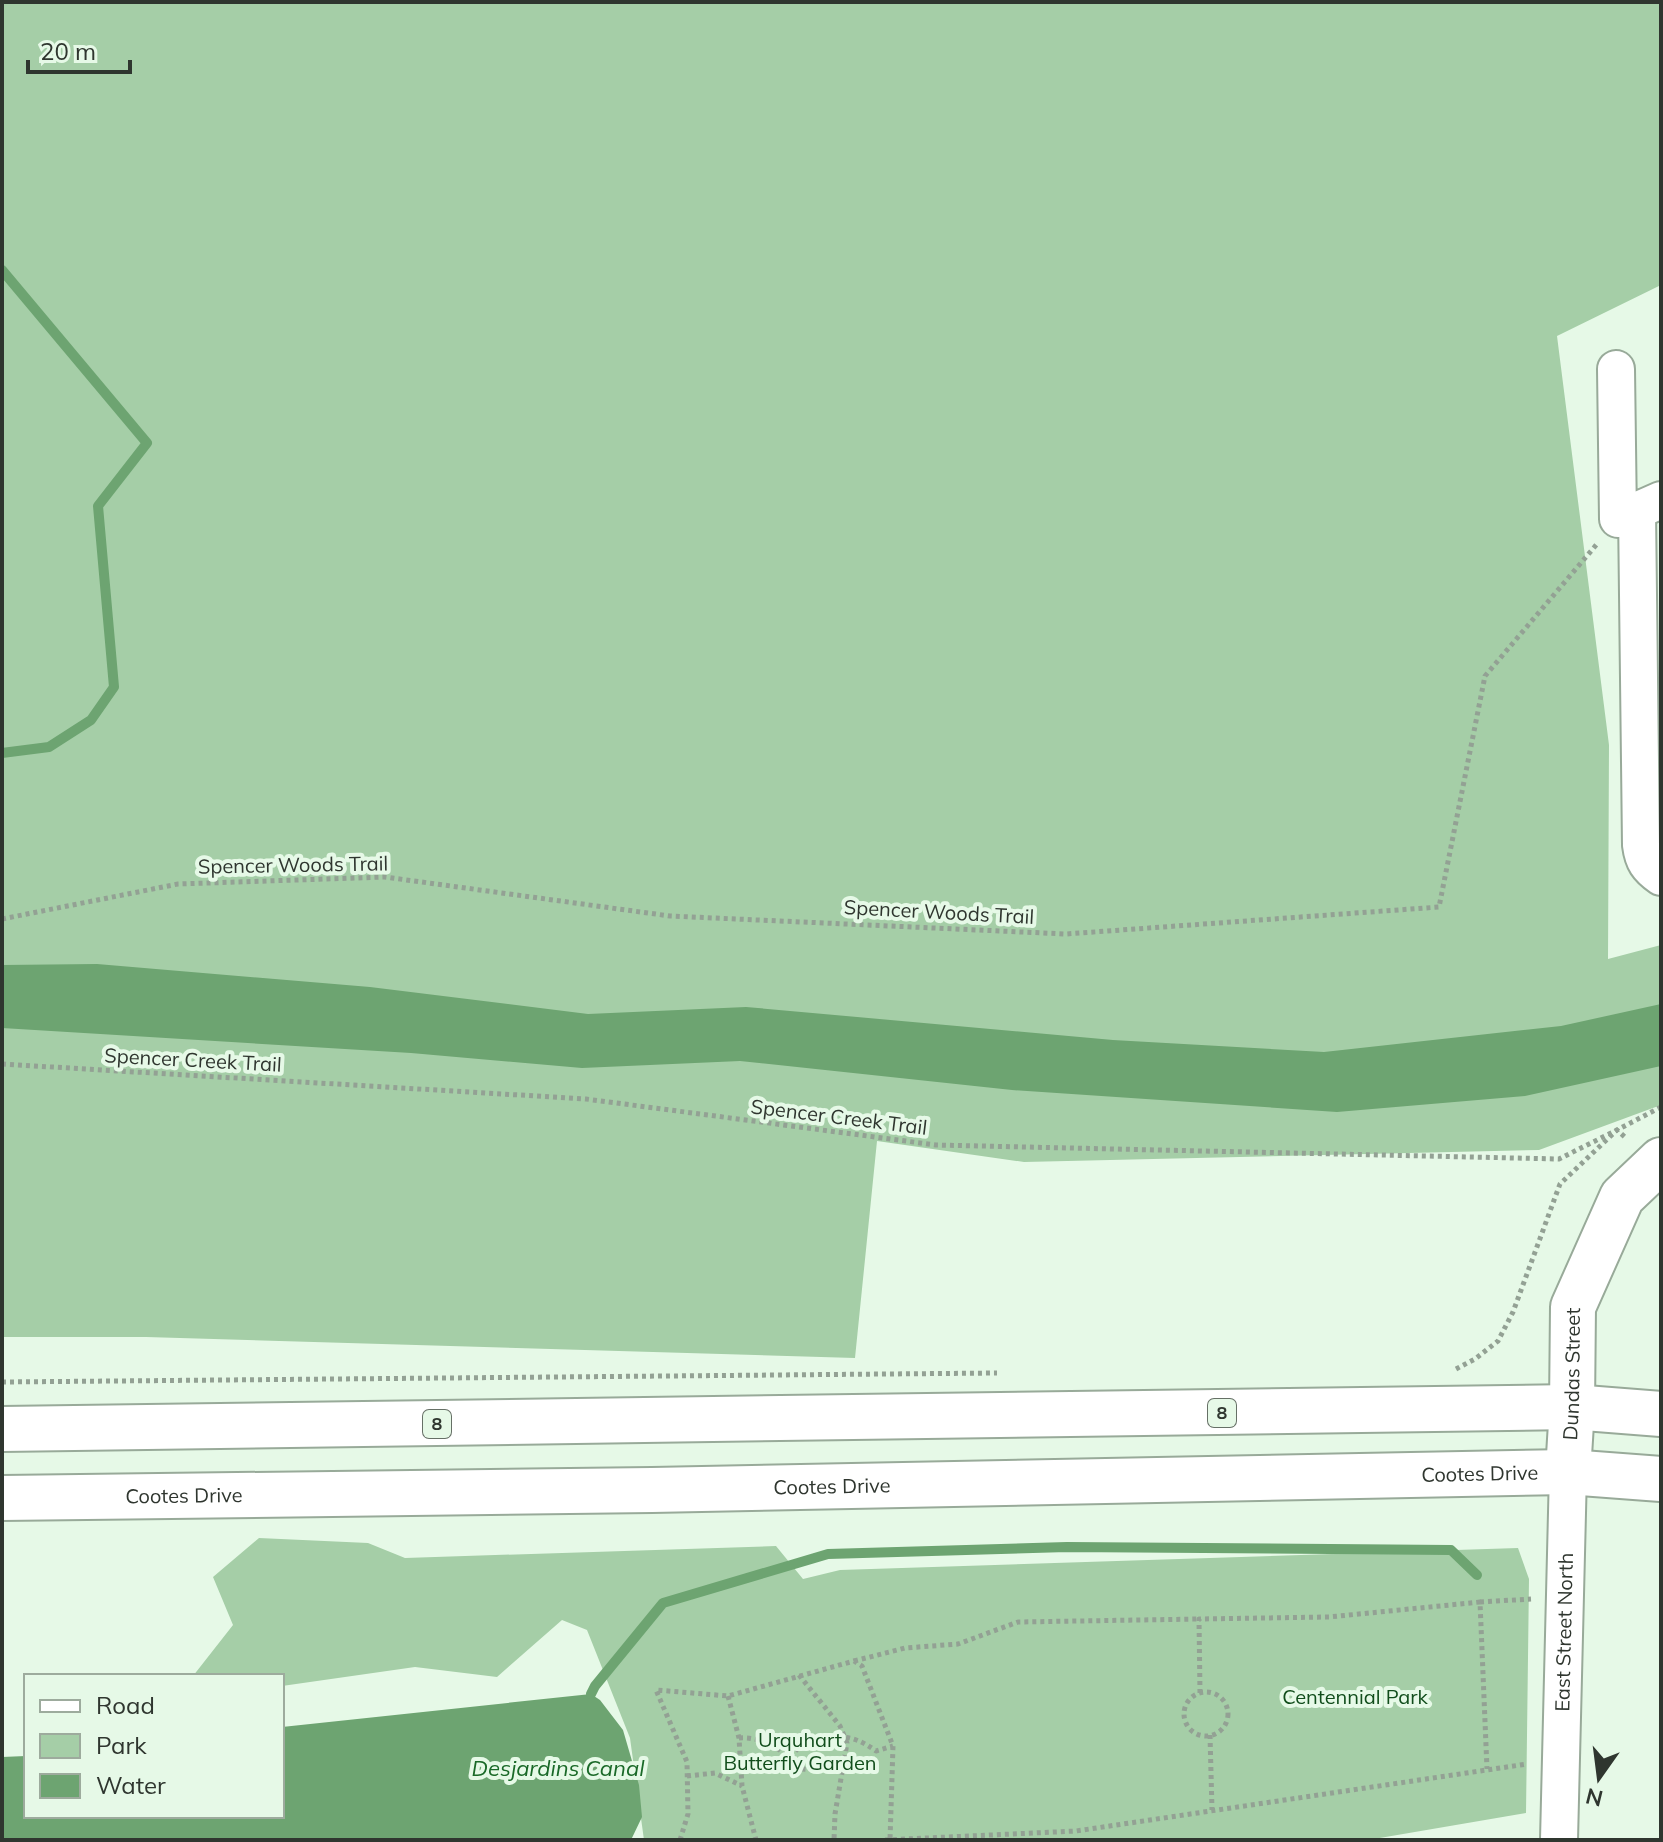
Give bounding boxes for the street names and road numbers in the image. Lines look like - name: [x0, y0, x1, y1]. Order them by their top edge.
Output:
- street label: Spencer Woods Trail: [198, 850, 388, 879]
- street label: Spencer Woods Trail: [843, 894, 1035, 929]
- street label: Spencer Creek Trail: [104, 1042, 282, 1077]
- street label: Spencer Creek Trail: [749, 1093, 929, 1140]
- street label: Dundas Street: [1557, 1308, 1585, 1441]
- road number: 8: [1208, 1399, 1236, 1427]
- road number: 8: [423, 1410, 451, 1438]
- street label: Cootes Drive: [1421, 1460, 1539, 1487]
- street label: Cootes Drive: [773, 1472, 891, 1500]
- street label: Cootes Drive: [125, 1482, 243, 1508]
- street label: East Street North: [1549, 1552, 1578, 1712]

